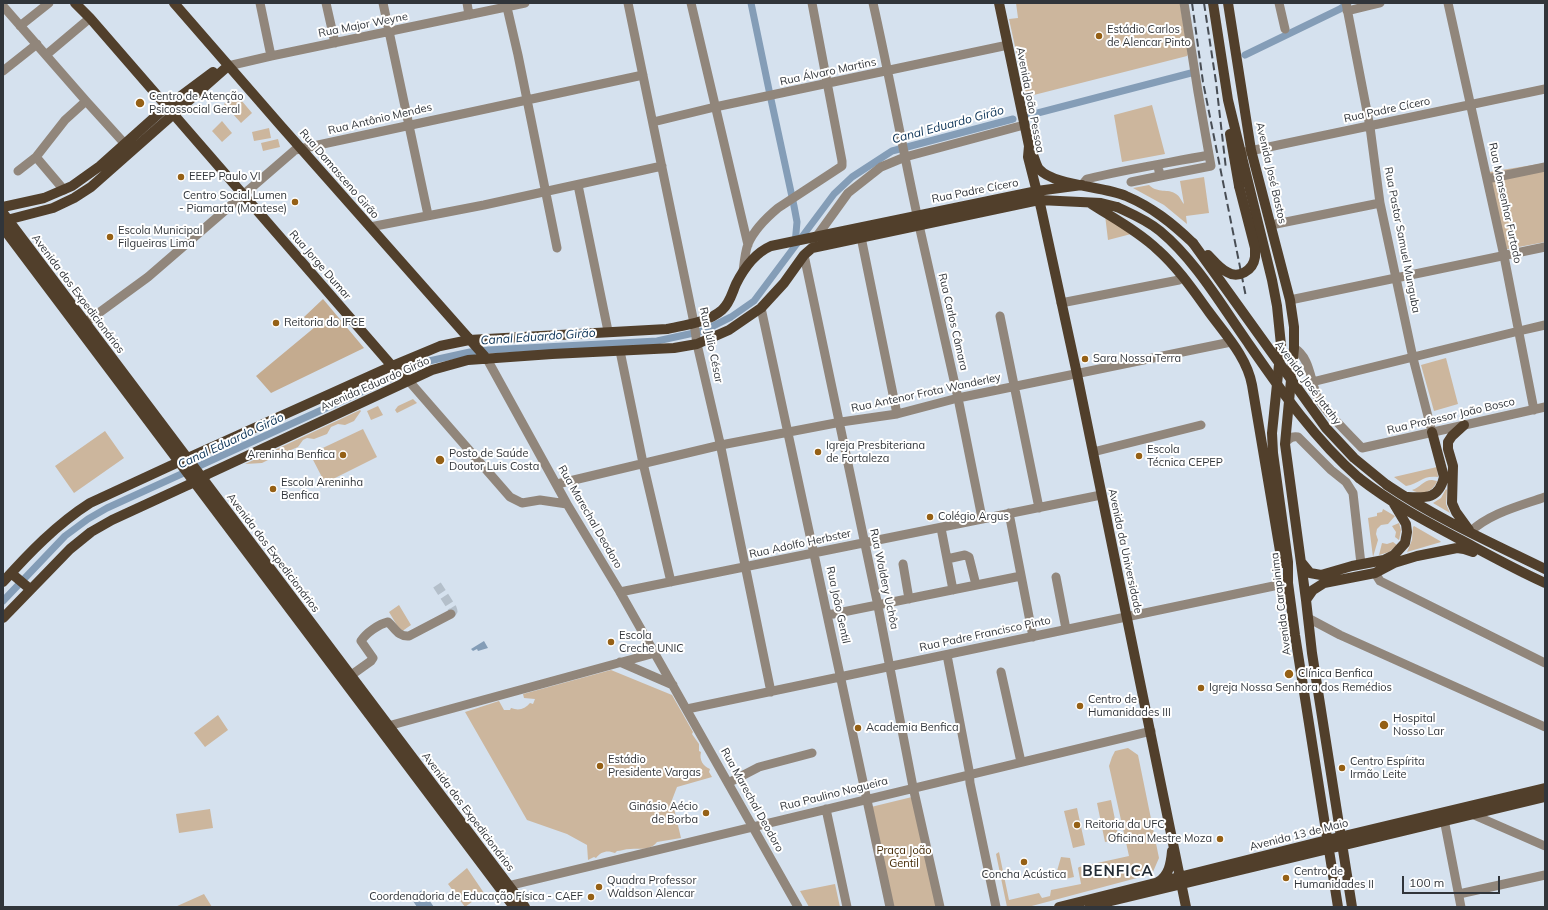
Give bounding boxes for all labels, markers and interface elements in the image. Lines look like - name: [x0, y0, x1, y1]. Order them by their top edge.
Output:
- street label: Rua Major Weyne: [317, 10, 409, 40]
- place label: Estádio Carlos de Alencar Pinto: [1107, 23, 1191, 49]
- marker: Estádio Carlos de Alencar Pinto: [1094, 31, 1104, 41]
- street label: Avenida João Pessoa: [1013, 46, 1047, 154]
- street label: Rua Álvaro Martins: [779, 55, 877, 89]
- place label: Centro de Atenção Psicossocial Geral: [149, 90, 243, 116]
- street label: Rua Padre Cícero: [1343, 94, 1431, 126]
- marker: Centro de Atenção Psicossocial Geral: [134, 97, 146, 109]
- street label: Rua Antônio Mendes: [327, 101, 433, 137]
- water label: Canal Eduardo Girão: [890, 103, 1006, 147]
- street label: Avenida José Bastos: [1253, 121, 1289, 225]
- street label: Rua Damasceno Girão: [296, 126, 382, 222]
- street label: Rua Monsenhor Furtado: [1486, 141, 1524, 265]
- street label: Rua Pastor Samuel Munguba: [1381, 166, 1423, 314]
- place label: EEEP Paulo VI: [189, 170, 261, 184]
- marker: EEEP Paulo VI: [176, 172, 186, 182]
- street label: Rua Padre Cícero: [931, 176, 1019, 206]
- place label: Centro Social Lumen - Piamarta (Montese): [179, 189, 287, 215]
- marker: Centro Social Lumen - Piamarta (Montese): [290, 197, 300, 207]
- place label: Escola Municipal Filgueiras Lima: [118, 224, 202, 250]
- street label: Rua Jorge Dumar: [286, 228, 354, 302]
- street label: Avenida dos Expedicionários: [29, 232, 127, 356]
- marker: Escola Municipal Filgueiras Lima: [105, 232, 115, 242]
- street label: Rua Carlos Câmara: [935, 272, 971, 372]
- street label: Rua Júlio César: [697, 306, 725, 384]
- place label: Reitoria do IFCE: [284, 316, 365, 330]
- marker: Reitoria do IFCE: [271, 318, 281, 328]
- water label: Canal Eduardo Girão: [480, 326, 596, 348]
- street label: Avenida José Jatahy: [1272, 338, 1344, 428]
- place label: Sara Nossa Terra: [1093, 352, 1181, 366]
- street label: Avenida Eduardo Girão: [318, 354, 432, 414]
- marker: Sara Nossa Terra: [1080, 354, 1090, 364]
- street label: Rua Antenor Frota Wanderley: [850, 371, 1002, 415]
- street label: Rua Professor João Bosco: [1386, 395, 1516, 437]
- water label: Canal Eduardo Girão: [176, 410, 286, 472]
- place label: Igreja Presbiteriana de Fortaleza: [826, 439, 925, 465]
- place label: Escola Técnica CEPEP: [1147, 443, 1223, 469]
- place label: Posto de Saúde Doutor Luis Costa: [449, 447, 539, 473]
- marker: Igreja Presbiteriana de Fortaleza: [813, 447, 823, 457]
- place label: Areninha Benfica: [247, 448, 335, 462]
- marker: Areninha Benfica: [338, 450, 348, 460]
- marker: Escola Técnica CEPEP: [1134, 451, 1144, 461]
- marker: Posto de Saúde Doutor Luis Costa: [434, 454, 446, 466]
- street label: Rua Marechal Deodoro: [555, 463, 625, 571]
- place label: Escola Areninha Benfica: [281, 476, 363, 502]
- marker: Escola Areninha Benfica: [268, 484, 278, 494]
- street label: Avenida da Universidade: [1105, 487, 1145, 615]
- street label: Avenida dos Expedicionários: [224, 491, 322, 615]
- place label: Colégio Argus: [938, 510, 1009, 524]
- marker: Colégio Argus: [925, 512, 935, 522]
- street label: Rua Adolfo Herbster: [748, 527, 852, 561]
- street label: Rua Waldery Uchôa: [867, 527, 901, 631]
- street label: Avenida Carapinima: [1268, 552, 1294, 656]
- street label: Rua João Gentil: [823, 565, 853, 645]
- street label: Rua Padre Francisco Pinto: [918, 614, 1052, 654]
- place label: Escola Creche UNIC: [619, 629, 684, 655]
- marker: Escola Creche UNIC: [606, 637, 616, 647]
- place label: Clínica Benfica: [1298, 667, 1373, 681]
- marker: Clínica Benfica: [1283, 668, 1295, 680]
- place label: Igreja Nossa Senhora dos Remédios: [1209, 681, 1392, 695]
- marker: Igreja Nossa Senhora dos Remédios: [1196, 683, 1206, 693]
- place label: Centro de Humanidades III: [1088, 693, 1171, 719]
- marker: Centro de Humanidades III: [1075, 701, 1085, 711]
- place label: Hospital Nosso Lar: [1393, 712, 1444, 738]
- marker: Hospital Nosso Lar: [1378, 719, 1390, 731]
- place label: Academia Benfica: [866, 721, 959, 735]
- marker: Academia Benfica: [853, 723, 863, 733]
- street label: Rua Marechal Deodoro: [718, 746, 786, 854]
- street label: Avenida dos Expedicionários: [419, 750, 517, 874]
- place label: Estádio Presidente Vargas: [608, 753, 701, 779]
- place label: Centro Espírita Irmão Leite: [1350, 755, 1425, 781]
- marker: Estádio Presidente Vargas: [595, 761, 605, 771]
- marker: Centro Espírita Irmão Leite: [1337, 763, 1347, 773]
- street label: Rua Paulino Nogueira: [779, 774, 889, 814]
- place label: Ginásio Aécio de Borba: [629, 800, 698, 826]
- marker: Ginásio Aécio de Borba: [701, 808, 711, 818]
- street label: Avenida 13 de Maio: [1248, 816, 1350, 854]
- place label: Reitoria da UFC: [1085, 818, 1165, 832]
- marker: Reitoria da UFC: [1072, 820, 1082, 830]
- place label: Oficina Mestre Moza: [1108, 832, 1212, 846]
- marker: Oficina Mestre Moza: [1215, 834, 1225, 844]
- park label: Praça João Gentil: [876, 844, 932, 870]
- marker: Concha Acústica: [1019, 857, 1029, 867]
- district label: BENFICA: [1082, 862, 1154, 880]
- place label: Centro de Humanidades II: [1294, 865, 1374, 891]
- place label: Concha Acústica: [982, 868, 1066, 882]
- scale bar: [1404, 868, 1502, 894]
- marker: Centro de Humanidades II: [1281, 873, 1291, 883]
- place label: Quadra Professor Waldson Alencar: [607, 874, 696, 900]
- text: 100 m: [1409, 875, 1444, 890]
- marker: Quadra Professor Waldson Alencar: [594, 882, 604, 892]
- place label: Coordenadoria de Educação Física - CAEF: [369, 890, 583, 904]
- marker: Coordenadoria de Educação Física - CAEF: [586, 892, 596, 902]

